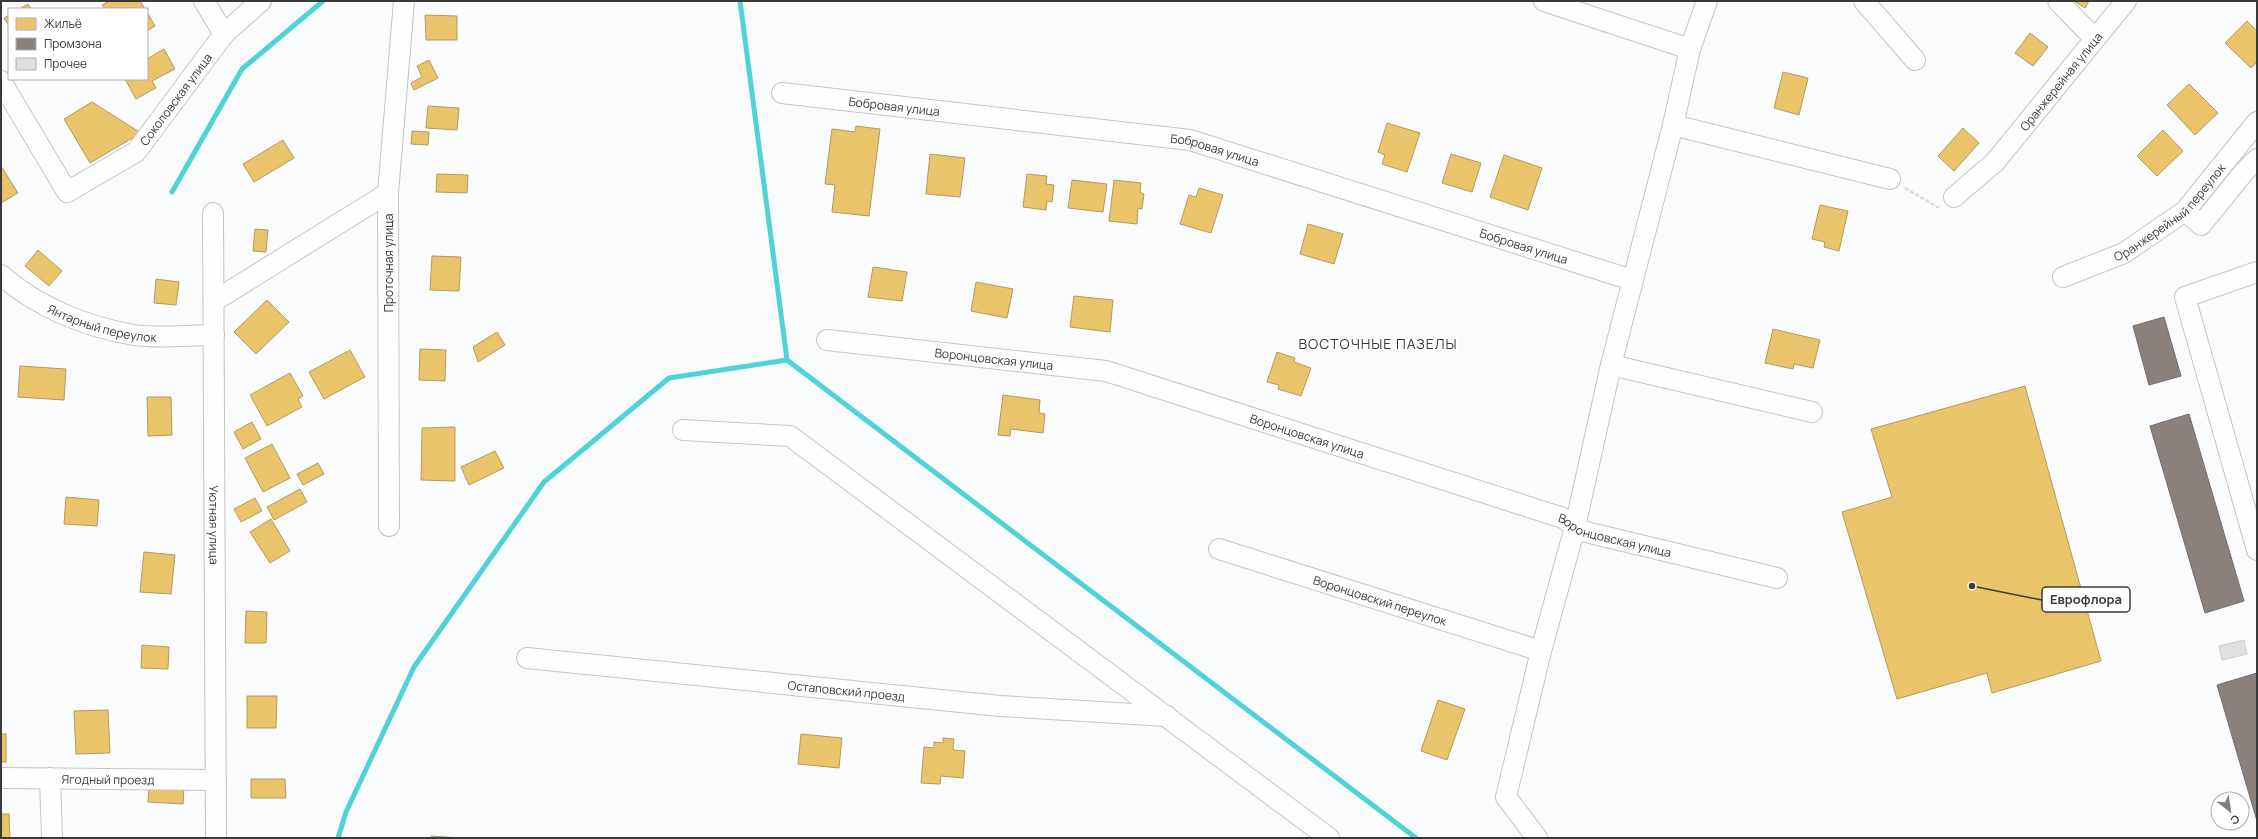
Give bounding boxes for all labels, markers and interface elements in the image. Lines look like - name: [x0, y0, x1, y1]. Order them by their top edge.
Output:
- legend: [8, 8, 148, 80]
- text: Жильё: [44, 15, 82, 32]
- street label: Оранжерейная улица: [2015, 28, 2106, 134]
- text: Промзона: [44, 35, 102, 52]
- street label: Соколовская улица: [135, 49, 216, 149]
- text: Прочее: [44, 55, 87, 72]
- street label: Бобровая улица: [848, 92, 941, 120]
- street label: Бобровая улица: [1170, 129, 1261, 170]
- street label: Оранжерейный переулок: [2111, 159, 2230, 265]
- street label: Проточная улица: [380, 214, 397, 312]
- street label: Бобровая улица: [1478, 224, 1570, 268]
- street label: Янтарный переулок: [45, 300, 158, 345]
- district label: ВОСТОЧНЫЕ ПАЗЕЛЫ: [1298, 334, 1458, 353]
- street label: Воронцовская улица: [934, 344, 1054, 374]
- street label: Воронцовская улица: [1248, 409, 1366, 462]
- street label: Уютная улица: [206, 485, 223, 565]
- street label: Воронцовская улица: [1556, 509, 1673, 561]
- street label: Воронцовский переулок: [1311, 571, 1450, 629]
- callout: Еврофлора: [2042, 587, 2130, 612]
- text: Еврофлора: [2050, 590, 2122, 608]
- street label: Остаповский проезд: [787, 676, 906, 705]
- street label: Ягодный проезд: [62, 770, 154, 788]
- north arrow: [2210, 791, 2250, 831]
- text: С: [2228, 812, 2243, 829]

